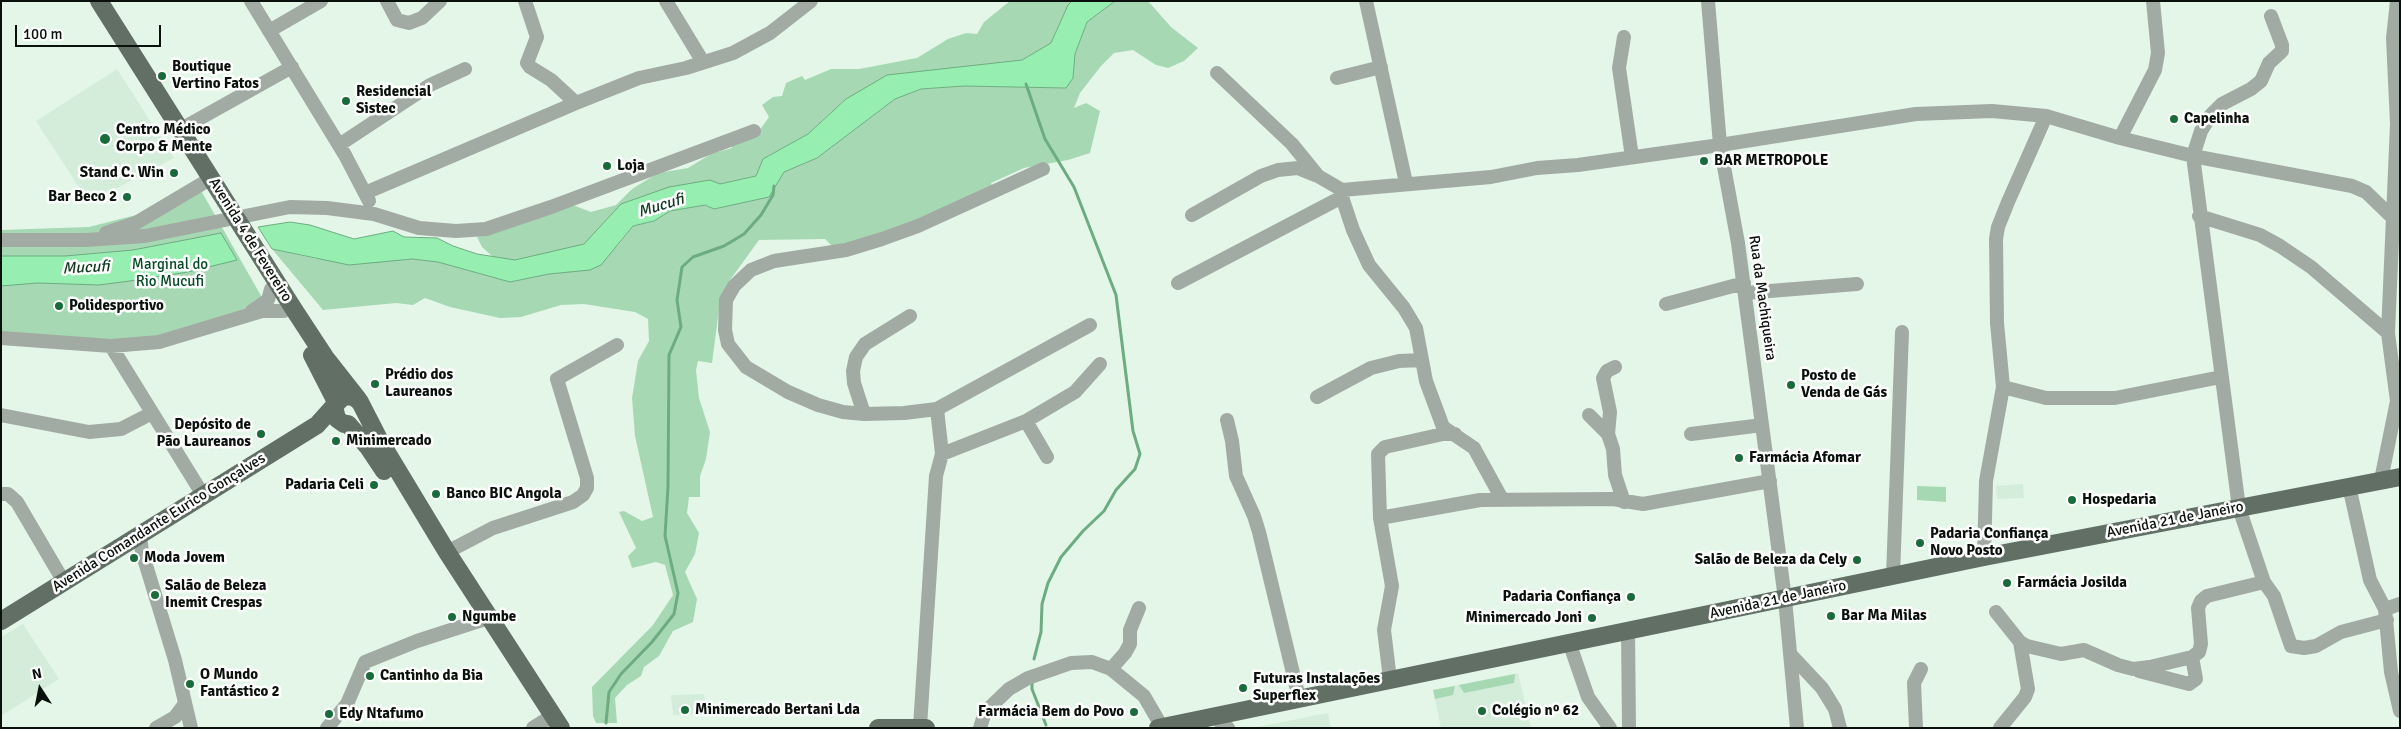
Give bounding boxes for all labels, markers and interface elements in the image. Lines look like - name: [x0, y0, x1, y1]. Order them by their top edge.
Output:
- scale bar: [18, 15, 164, 47]
- text: 100 m: [23, 25, 63, 43]
- place label: Boutique Vertino Fatos: [172, 58, 259, 93]
- marker: Boutique Vertino Fatos: [156, 70, 168, 82]
- place label: Residencial Sistec: [356, 83, 431, 118]
- marker: Residencial Sistec: [340, 95, 352, 107]
- place label: Capelinha: [2184, 110, 2249, 128]
- marker: Capelinha: [2168, 113, 2180, 125]
- place label: Centro Médico Corpo & Mente: [116, 121, 212, 156]
- marker: Centro Médico Corpo & Mente: [98, 132, 112, 146]
- place label: BAR METROPOLE: [1714, 152, 1828, 170]
- marker: BAR METROPOLE: [1698, 155, 1710, 167]
- place label: Loja: [617, 157, 645, 175]
- marker: Loja: [601, 160, 613, 172]
- place label: Stand C. Win: [80, 164, 164, 182]
- marker: Stand C. Win: [168, 167, 180, 179]
- street label: Avenida 4 de Fevereiro: [204, 175, 296, 305]
- place label: Bar Beco 2: [48, 188, 117, 206]
- water label: Mucufi: [636, 190, 686, 222]
- marker: Bar Beco 2: [121, 191, 133, 203]
- street label: Rua da Machiqueira: [1744, 234, 1780, 362]
- park label: Marginal do Rio Mucufi: [132, 256, 208, 291]
- water label: Mucufi: [62, 257, 110, 279]
- place label: Polidesportivo: [69, 297, 164, 315]
- marker: Polidesportivo: [53, 300, 65, 312]
- place label: Prédio dos Laureanos: [385, 366, 453, 401]
- place label: Posto de Venda de Gás: [1801, 367, 1887, 402]
- marker: Prédio dos Laureanos: [369, 378, 381, 390]
- marker: Posto de Venda de Gás: [1785, 379, 1797, 391]
- place label: Depósito de Pão Laureanos: [156, 416, 251, 451]
- marker: Depósito de Pão Laureanos: [255, 428, 267, 440]
- place label: Minimercado: [346, 432, 432, 450]
- marker: Minimercado: [330, 435, 342, 447]
- place label: Farmácia Afomar: [1749, 449, 1861, 467]
- street label: Avenida Comandante Eurico Gonçalves: [49, 450, 269, 596]
- marker: Farmácia Afomar: [1733, 452, 1745, 464]
- place label: Padaria Celi: [285, 476, 364, 494]
- marker: Padaria Celi: [368, 479, 380, 491]
- place label: Banco BIC Angola: [446, 485, 562, 503]
- marker: Banco BIC Angola: [430, 488, 442, 500]
- place label: Hospedaria: [2082, 491, 2156, 509]
- marker: Hospedaria: [2066, 494, 2078, 506]
- street label: Avenida 21 de Janeiro: [2105, 498, 2245, 542]
- place label: Padaria Confiança Novo Posto: [1930, 525, 2049, 560]
- marker: Padaria Confiança Novo Posto: [1914, 537, 1926, 549]
- place label: Moda Jovem: [144, 549, 225, 567]
- place label: Salão de Beleza da Cely: [1695, 551, 1847, 569]
- marker: Moda Jovem: [128, 552, 140, 564]
- marker: Salão de Beleza da Cely: [1851, 554, 1863, 566]
- place label: Farmácia Josilda: [2017, 574, 2127, 592]
- place label: Salão de Beleza Inemit Crespas: [165, 577, 266, 612]
- street label: Avenida 21 de Janeiro: [1708, 577, 1848, 623]
- marker: Farmácia Josilda: [2001, 577, 2013, 589]
- place label: Padaria Confiança: [1502, 588, 1621, 606]
- marker: Salão de Beleza Inemit Crespas: [149, 589, 161, 601]
- marker: Padaria Confiança: [1625, 591, 1637, 603]
- place label: Bar Ma Milas: [1841, 607, 1927, 625]
- place label: Ngumbe: [462, 608, 516, 626]
- place label: Minimercado Joni: [1466, 609, 1582, 627]
- marker: Bar Ma Milas: [1825, 610, 1837, 622]
- marker: Ngumbe: [446, 611, 458, 623]
- marker: Minimercado Joni: [1586, 612, 1598, 624]
- north arrow: [15, 664, 65, 714]
- text: N: [31, 665, 43, 683]
- place label: O Mundo Fantástico 2: [200, 666, 280, 701]
- place label: Cantinho da Bia: [380, 667, 483, 685]
- marker: Cantinho da Bia: [364, 670, 376, 682]
- place label: Futuras Instalações Superflex: [1253, 670, 1380, 705]
- marker: O Mundo Fantástico 2: [184, 678, 196, 690]
- marker: Futuras Instalações Superflex: [1237, 682, 1249, 694]
- place label: Minimercado Bertani Lda: [695, 701, 860, 719]
- place label: Colégio nº 62: [1492, 702, 1579, 720]
- place label: Farmácia Bem do Povo: [978, 703, 1124, 721]
- marker: Minimercado Bertani Lda: [679, 704, 691, 716]
- place label: Edy Ntafumo: [339, 705, 424, 723]
- marker: Colégio nº 62: [1476, 705, 1488, 717]
- marker: Farmácia Bem do Povo: [1128, 706, 1140, 718]
- marker: Edy Ntafumo: [323, 708, 335, 720]

